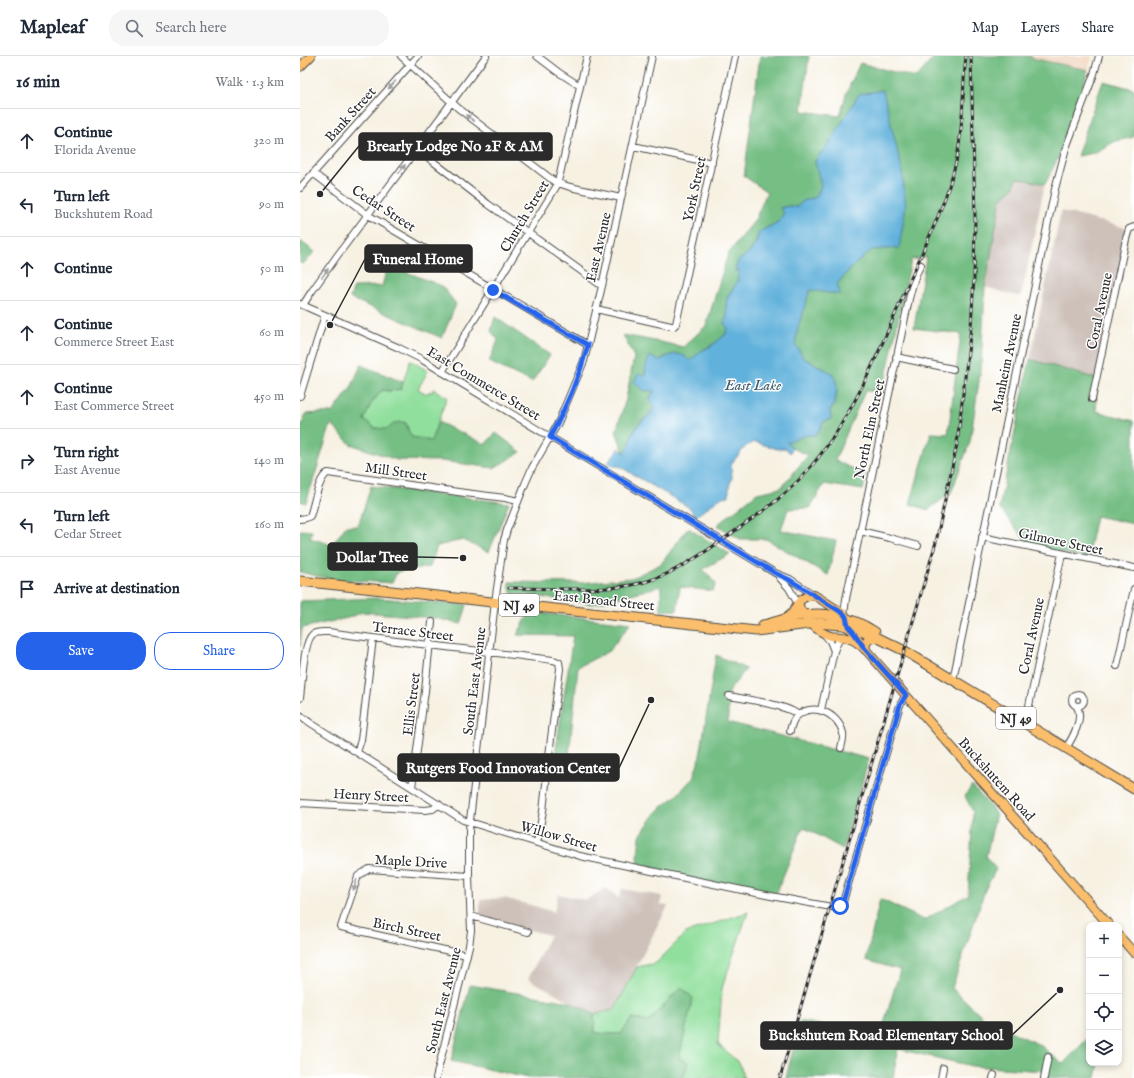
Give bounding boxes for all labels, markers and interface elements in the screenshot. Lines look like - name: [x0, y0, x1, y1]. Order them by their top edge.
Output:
- search box: [109, 10, 389, 46]
- text: Mapleaf: [20, 16, 85, 40]
- icon: search: [123, 17, 145, 39]
- text: Search here: [155, 18, 227, 37]
- text: Map: [972, 19, 999, 37]
- text: Layers: [1021, 19, 1060, 37]
- text: Share: [1082, 19, 1114, 37]
- text: 16 min: [16, 72, 60, 93]
- text: Walk · 1.3 km: [215, 74, 284, 91]
- one-way arrow: [387, 80, 397, 90]
- street label: Bank Street: [321, 83, 380, 146]
- one-way arrow: [465, 113, 476, 122]
- text: Continue: [54, 123, 112, 142]
- icon: ahead: [16, 130, 38, 152]
- text: 320 m: [254, 132, 284, 149]
- callout: Brearly Lodge No 2F & AM: [359, 133, 552, 160]
- text: Brearly Lodge No 2F & AM: [367, 137, 543, 156]
- text: Florida Avenue: [54, 142, 136, 159]
- street label: York Street: [679, 155, 711, 224]
- one-way arrow: [398, 163, 407, 174]
- street label: Church Street: [496, 177, 554, 256]
- street label: Cedar Street: [348, 181, 419, 236]
- text: Turn left: [54, 187, 110, 206]
- icon: left: [16, 194, 38, 216]
- text: 90 m: [259, 196, 284, 213]
- text: Buckshutem Road: [54, 206, 153, 223]
- street label: East Avenue: [582, 210, 616, 284]
- callout: Funeral Home: [365, 245, 472, 272]
- text: Funeral Home: [373, 250, 463, 269]
- icon: ahead: [16, 258, 38, 280]
- text: Continue: [54, 259, 112, 278]
- text: 50 m: [260, 260, 284, 277]
- one-way arrow: [321, 268, 329, 279]
- street label: Coral Avenue: [1083, 270, 1117, 351]
- route end: [484, 281, 502, 299]
- street label: Manheim Avenue: [988, 311, 1026, 414]
- text: Continue: [54, 315, 112, 334]
- icon: ahead: [16, 322, 38, 344]
- text: 60 m: [259, 324, 284, 341]
- text: Commerce Street East: [54, 334, 174, 351]
- street label: East Commerce Street: [423, 343, 544, 425]
- water label: East Lake: [724, 376, 781, 395]
- street label: North Elm Street: [851, 377, 889, 481]
- text: Continue: [54, 379, 112, 398]
- icon: ahead: [16, 386, 38, 408]
- text: 450 m: [254, 388, 284, 405]
- text: East Commerce Street: [54, 398, 174, 415]
- text: Turn right: [54, 443, 119, 462]
- icon: right: [16, 450, 38, 472]
- text: 140 m: [254, 452, 284, 469]
- street label: Mill Street: [364, 459, 428, 485]
- text: East Avenue: [54, 462, 120, 479]
- text: Turn left: [54, 507, 110, 526]
- icon: left: [16, 514, 38, 536]
- text: 160 m: [254, 516, 284, 533]
- street label: Gilmore Street: [1017, 524, 1105, 560]
- text: Cedar Street: [54, 526, 122, 543]
- callout: Dollar Tree: [328, 543, 417, 570]
- text: Dollar Tree: [336, 548, 408, 567]
- icon: arrive: [16, 578, 38, 600]
- text: Arrive at destination: [54, 579, 180, 598]
- street label: East Broad Street: [552, 587, 656, 615]
- road number: NJ 49: [499, 594, 539, 616]
- street label: Coral Avenue: [1015, 595, 1049, 676]
- street label: Terrace Street: [371, 618, 455, 646]
- street label: South East Avenue: [459, 626, 491, 736]
- button: Save: [16, 632, 146, 670]
- button: Share: [154, 632, 284, 670]
- street label: Ellis Street: [399, 671, 425, 737]
- road number: NJ 49: [996, 707, 1036, 729]
- street label: Buckshutem Road: [954, 734, 1039, 826]
- callout: Rutgers Food Innovation Center: [398, 754, 619, 781]
- text: Rutgers Food Innovation Center: [405, 759, 611, 778]
- street label: Henry Street: [333, 785, 409, 807]
- street label: Willow Street: [518, 817, 599, 857]
- street label: Maple Drive: [374, 851, 448, 873]
- one-way arrow: [352, 880, 358, 892]
- route start: [831, 897, 849, 915]
- street label: Birch Street: [371, 914, 443, 946]
- map controls: [1086, 922, 1122, 1066]
- button: +: [1086, 922, 1122, 958]
- street label: South East Avenue: [422, 945, 466, 1055]
- button: −: [1086, 958, 1122, 994]
- button: locate: [1086, 994, 1122, 1030]
- callout: Buckshutem Road Elementary School: [761, 1022, 1012, 1049]
- text: Buckshutem Road Elementary School: [769, 1026, 1004, 1045]
- button: layers: [1086, 1030, 1122, 1066]

